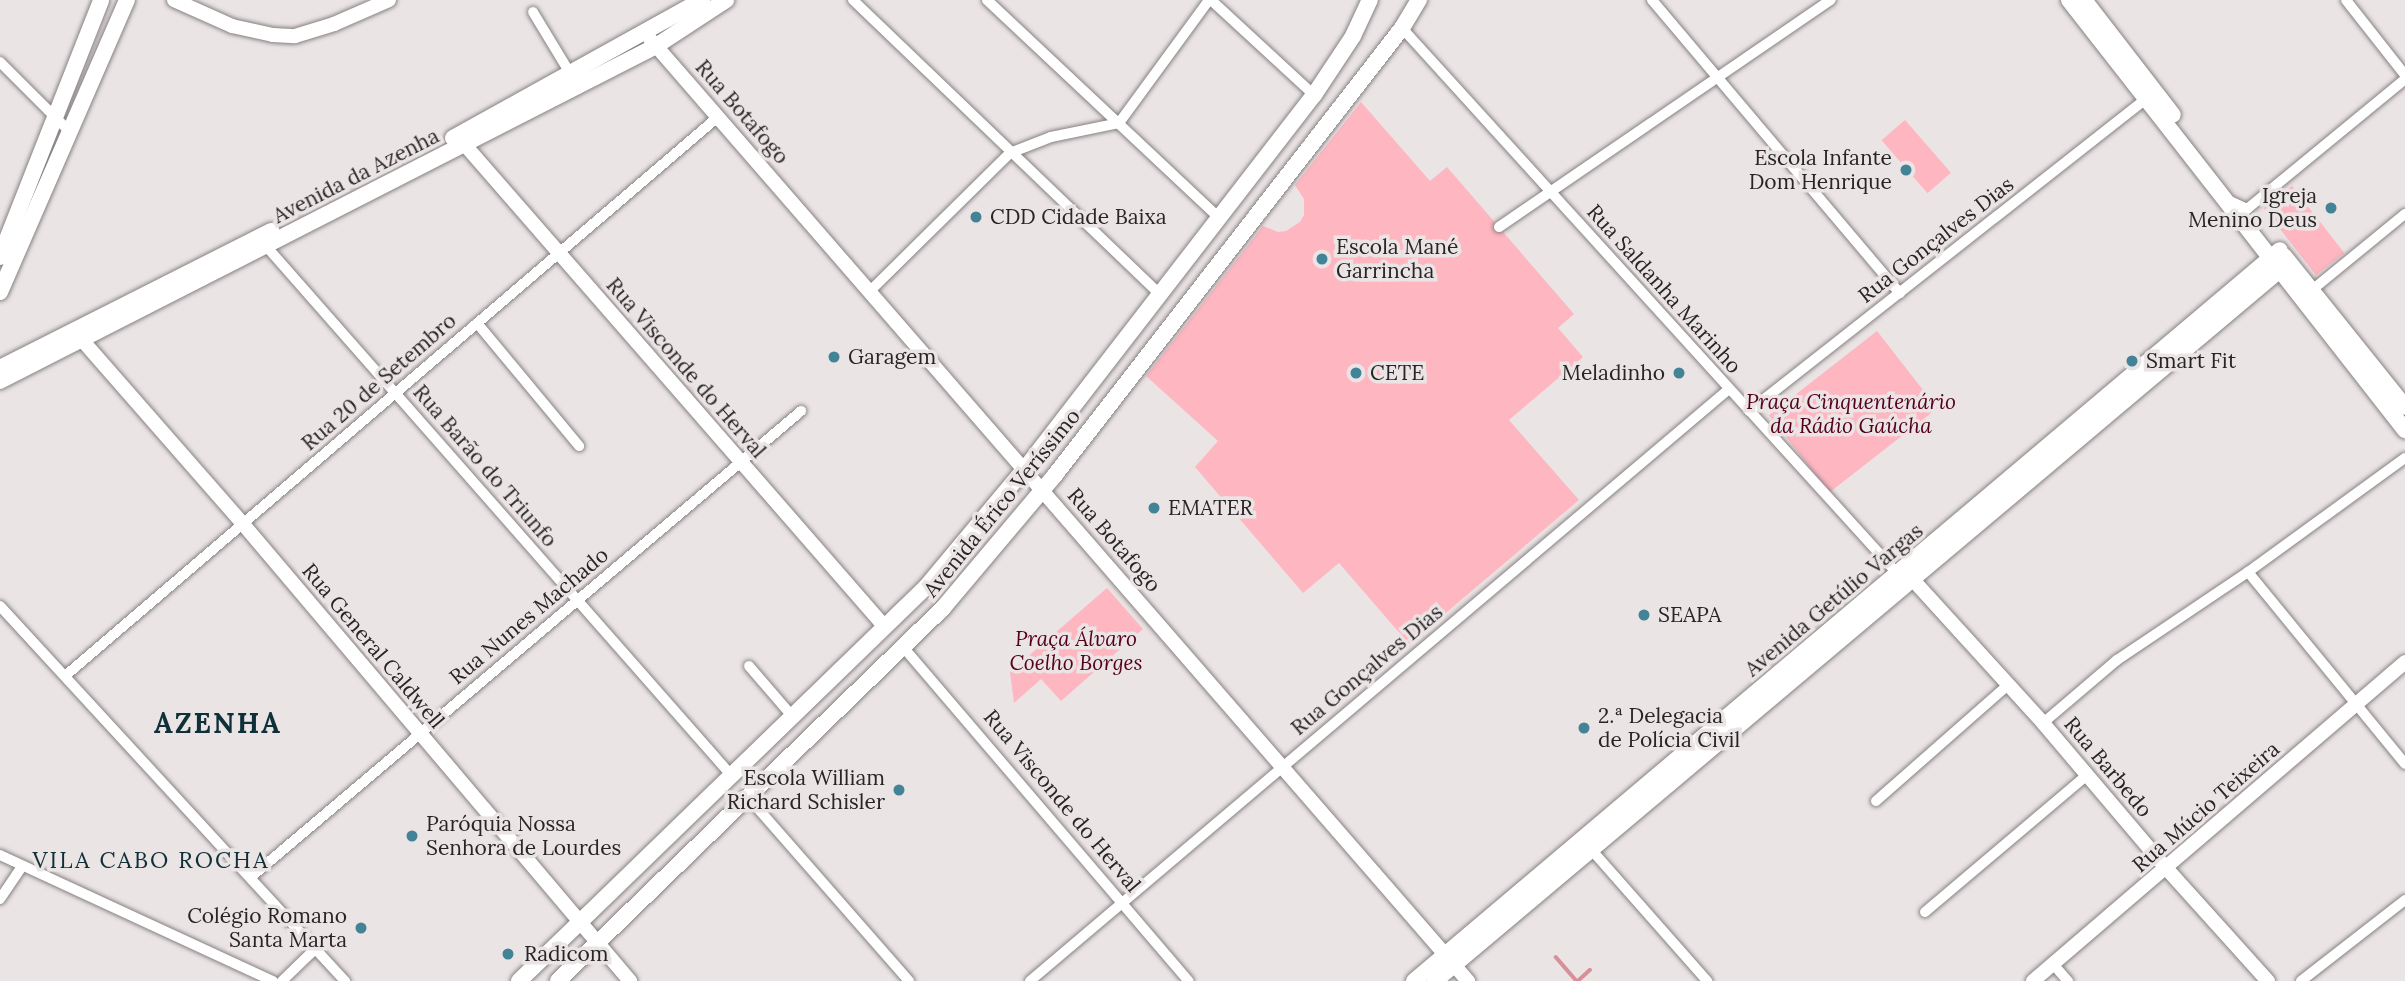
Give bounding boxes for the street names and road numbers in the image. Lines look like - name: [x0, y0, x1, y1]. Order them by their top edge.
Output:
- street label: Rua Botafogo: [690, 55, 794, 169]
- street label: Avenida da Azenha: [269, 123, 443, 229]
- street label: Rua Gonçalves Dias: [1853, 172, 2019, 308]
- street label: Rua Saldanha Marinho: [1582, 199, 1746, 379]
- street label: Rua Visconde do Herval: [601, 273, 771, 463]
- street label: Rua 20 de Setembro: [297, 308, 461, 456]
- street label: Rua Barão do Triunfo: [408, 380, 562, 552]
- street label: Avenida Érico Veríssimo: [918, 404, 1086, 602]
- street label: Rua Botafogo: [1062, 483, 1166, 597]
- street label: Avenida Getúlio Vargas: [1740, 518, 1928, 682]
- street label: Rua Nunes Machado: [444, 542, 614, 690]
- street label: Rua General Caldwell: [297, 558, 449, 734]
- street label: Rua Gonçalves Dias: [1286, 599, 1448, 741]
- street label: Rua Visconde do Herval: [978, 705, 1146, 897]
- street label: Rua Barbedo: [2059, 712, 2157, 822]
- street label: Rua Múcio Teixeira: [2127, 736, 2285, 878]

